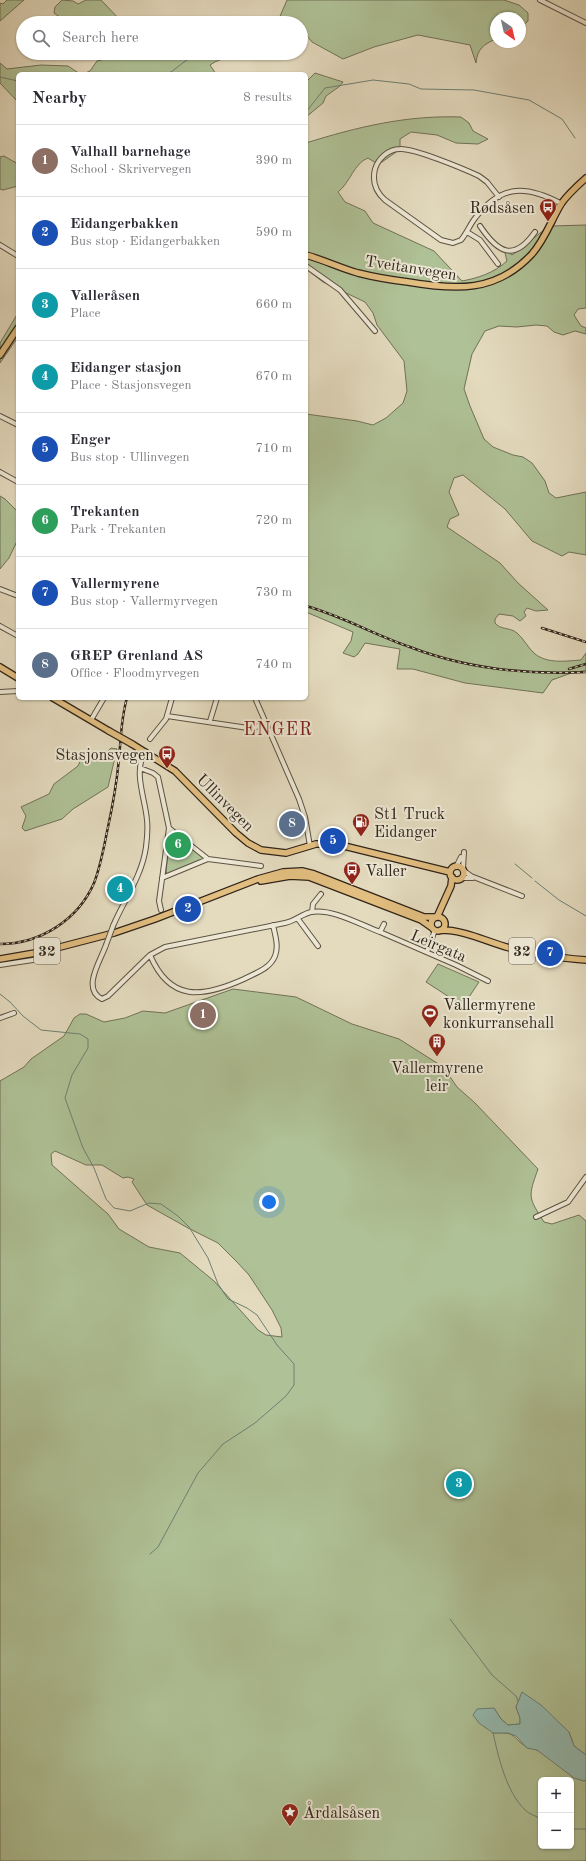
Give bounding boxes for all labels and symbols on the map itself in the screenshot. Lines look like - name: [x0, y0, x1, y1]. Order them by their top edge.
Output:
- north arrow: [490, 12, 526, 48]
- bus stop icon: Rødsåsen: [538, 197, 558, 222]
- place label: Rødsåsen: [469, 201, 535, 217]
- street label: Tveitanvegen: [364, 254, 458, 284]
- district label: ENGER: [243, 721, 313, 739]
- bus stop icon: Stasjonsvegen: [157, 744, 177, 769]
- place label: Stasjonsvegen: [55, 748, 154, 764]
- street label: Ullinvegen: [193, 772, 257, 835]
- place label: St1 Truck Eidanger: [374, 807, 445, 841]
- pin: 8: [279, 809, 305, 839]
- fuel station icon: St1 Truck Eidanger: [351, 812, 371, 837]
- pin: 5: [320, 826, 346, 856]
- pin: 6: [165, 830, 191, 860]
- bus stop icon: Valler: [342, 860, 362, 885]
- place label: Valler: [365, 864, 407, 880]
- pin: 4: [107, 874, 133, 904]
- pin: 2: [175, 894, 201, 924]
- street label: Leirgata: [408, 928, 469, 966]
- road number: 32: [34, 938, 60, 964]
- road number: 32: [509, 938, 535, 964]
- pin: 7: [537, 938, 563, 968]
- place label: Vallermyrene konkurransehall: [443, 998, 554, 1032]
- pin: 1: [190, 1000, 216, 1030]
- sports icon: Vallermyrene konkurransehall: [420, 1003, 440, 1028]
- building icon: Vallermyrene leir: [427, 1032, 447, 1057]
- place label: Vallermyrene leir: [391, 1061, 483, 1095]
- your location: [259, 1192, 279, 1212]
- pin: 3: [446, 1469, 472, 1499]
- place label: Årdalsåsen: [303, 1801, 381, 1822]
- place icon: Årdalsåsen: [280, 1802, 300, 1827]

